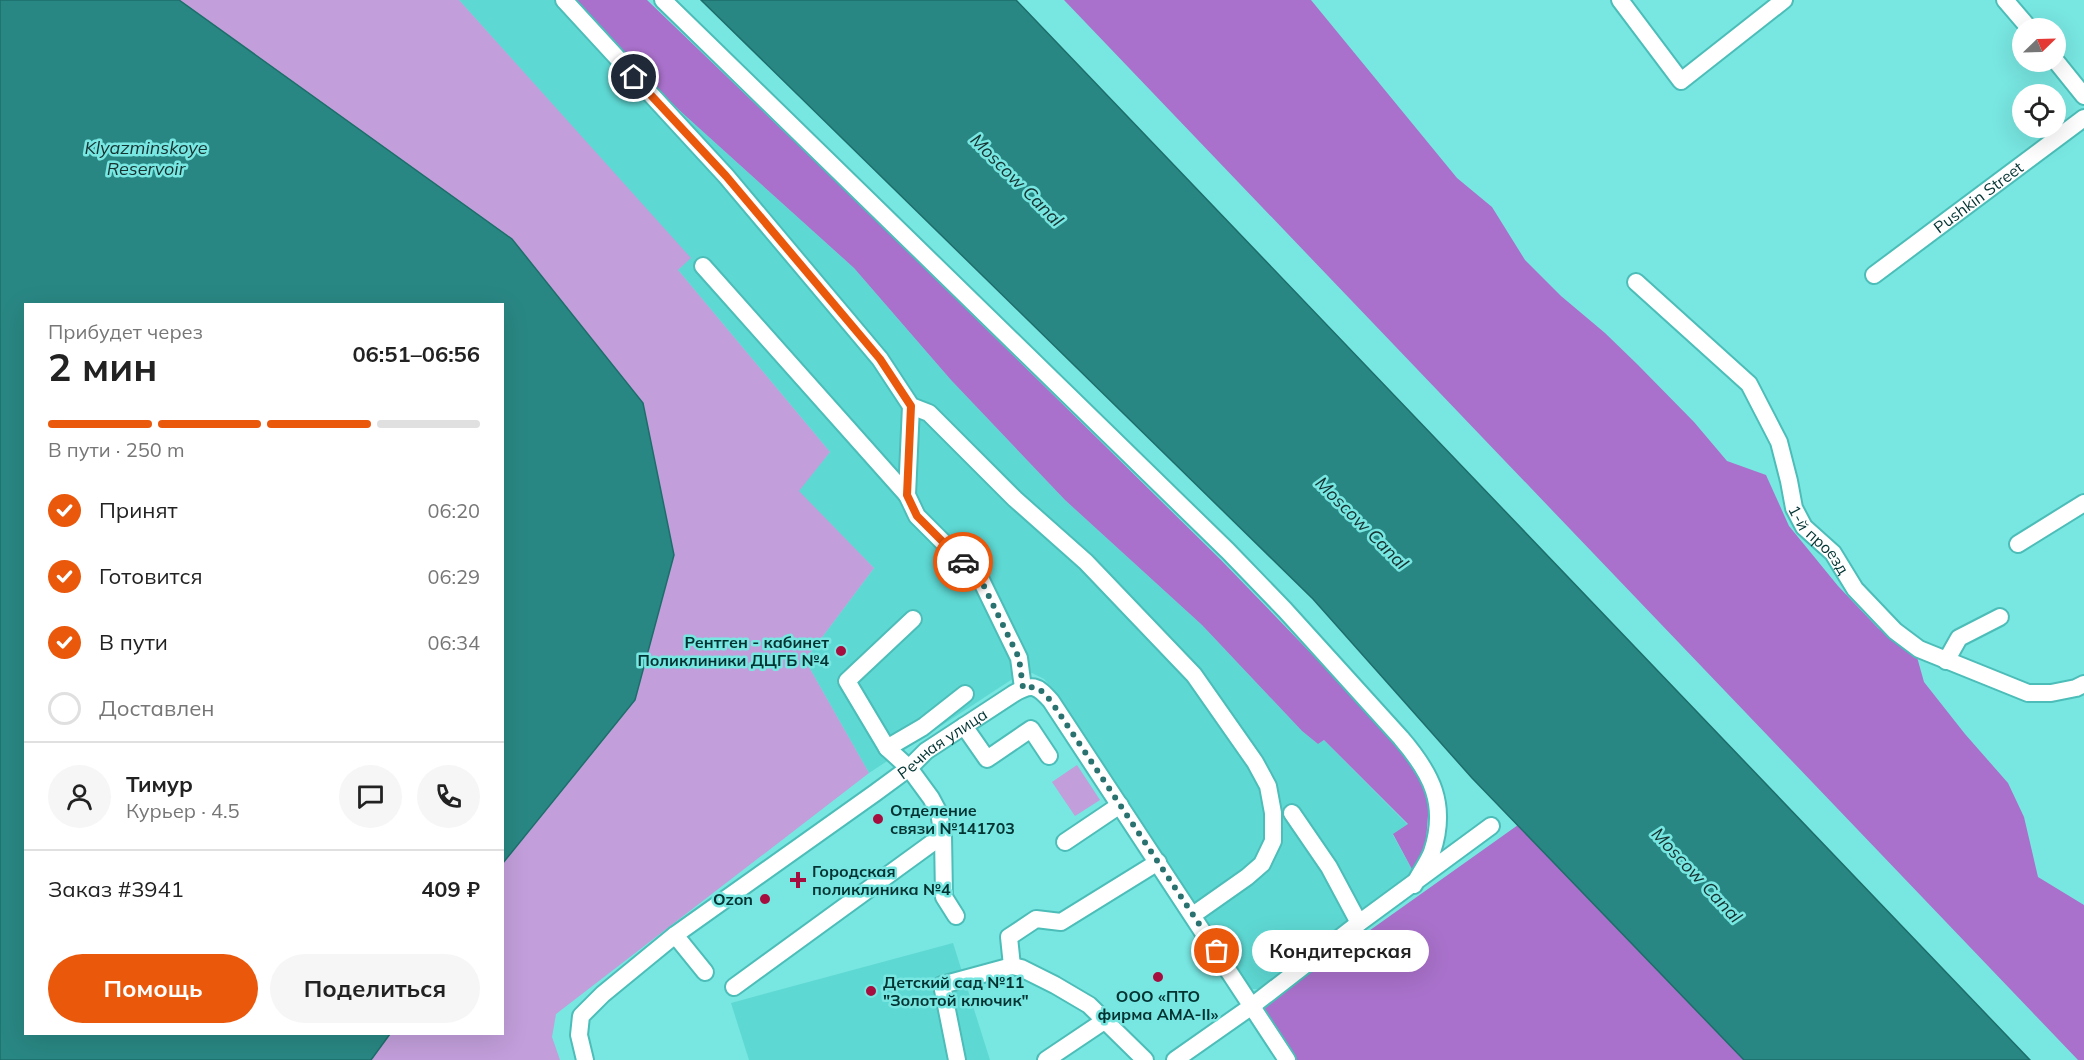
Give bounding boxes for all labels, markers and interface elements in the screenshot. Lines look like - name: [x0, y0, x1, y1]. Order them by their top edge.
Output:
- north arrow: [2012, 18, 2066, 72]
- map controls: [2012, 18, 2066, 138]
- pin: [608, 51, 659, 102]
- icon: home: [617, 60, 650, 93]
- button: locate: [2012, 84, 2066, 138]
- water label: Moscow Canal: [966, 129, 1069, 232]
- water label: Klyazminskoye Reservoir: [84, 136, 208, 180]
- street label: Pushkin Street: [1929, 157, 2027, 237]
- text: Прибудет через: [48, 319, 203, 344]
- text: 06:51–06:56: [352, 340, 480, 368]
- text: 2 мин: [48, 342, 157, 391]
- text: В пути · 250 m: [48, 437, 184, 462]
- water label: Moscow Canal: [1311, 472, 1414, 575]
- icon: check: [48, 494, 81, 527]
- text: Принят: [99, 496, 178, 524]
- text: 06:20: [427, 498, 480, 523]
- street label: 1-й проезд: [1784, 501, 1854, 578]
- courier: [933, 532, 993, 592]
- icon: car: [947, 546, 980, 579]
- icon: check: [48, 560, 81, 593]
- text: Готовится: [99, 562, 203, 590]
- text: 06:29: [427, 564, 480, 589]
- icon: check: [48, 626, 81, 659]
- text: В пути: [99, 628, 168, 656]
- text: 06:34: [427, 630, 480, 655]
- place label: Рентген - кабинет Поликлиники ДЦГБ №4: [637, 632, 829, 670]
- marker: Рентген - кабинет Поликлиники ДЦГБ №4: [834, 644, 848, 658]
- text: Доставлен: [99, 694, 215, 722]
- street label: Речная улица: [893, 704, 991, 783]
- button: person: [48, 765, 111, 828]
- button: chat: [339, 765, 402, 828]
- button: phone: [417, 765, 480, 828]
- text: Тимур: [126, 770, 193, 798]
- text: Курьер · 4.5: [126, 798, 240, 823]
- place label: Отделение связи №141703: [890, 800, 1015, 838]
- marker: Отделение связи №141703: [871, 812, 885, 826]
- water label: Moscow Canal: [1647, 822, 1748, 928]
- place label: Городская поликлиника №4: [812, 861, 951, 899]
- marker: Городская поликлиника №4: [789, 871, 807, 889]
- text: Заказ #3941: [48, 875, 184, 903]
- text: 409 ₽: [421, 875, 480, 903]
- place label: Ozon: [713, 889, 753, 909]
- marker: Ozon: [758, 892, 772, 906]
- pin: [1191, 925, 1242, 976]
- callout: Кондитерская: [1253, 930, 1430, 972]
- icon: bag: [1200, 934, 1233, 967]
- text: Кондитерская: [1269, 938, 1412, 963]
- button: Помощь: [48, 954, 258, 1023]
- button: Поделиться: [270, 954, 480, 1023]
- marker: ООО «ПТО фирма АМА-II»: [1151, 970, 1165, 984]
- place label: Детский сад №11 "Золотой ключик": [883, 972, 1029, 1010]
- marker: Детский сад №11 "Золотой ключик": [864, 984, 878, 998]
- place label: ООО «ПТО фирма АМА-II»: [1097, 986, 1219, 1024]

